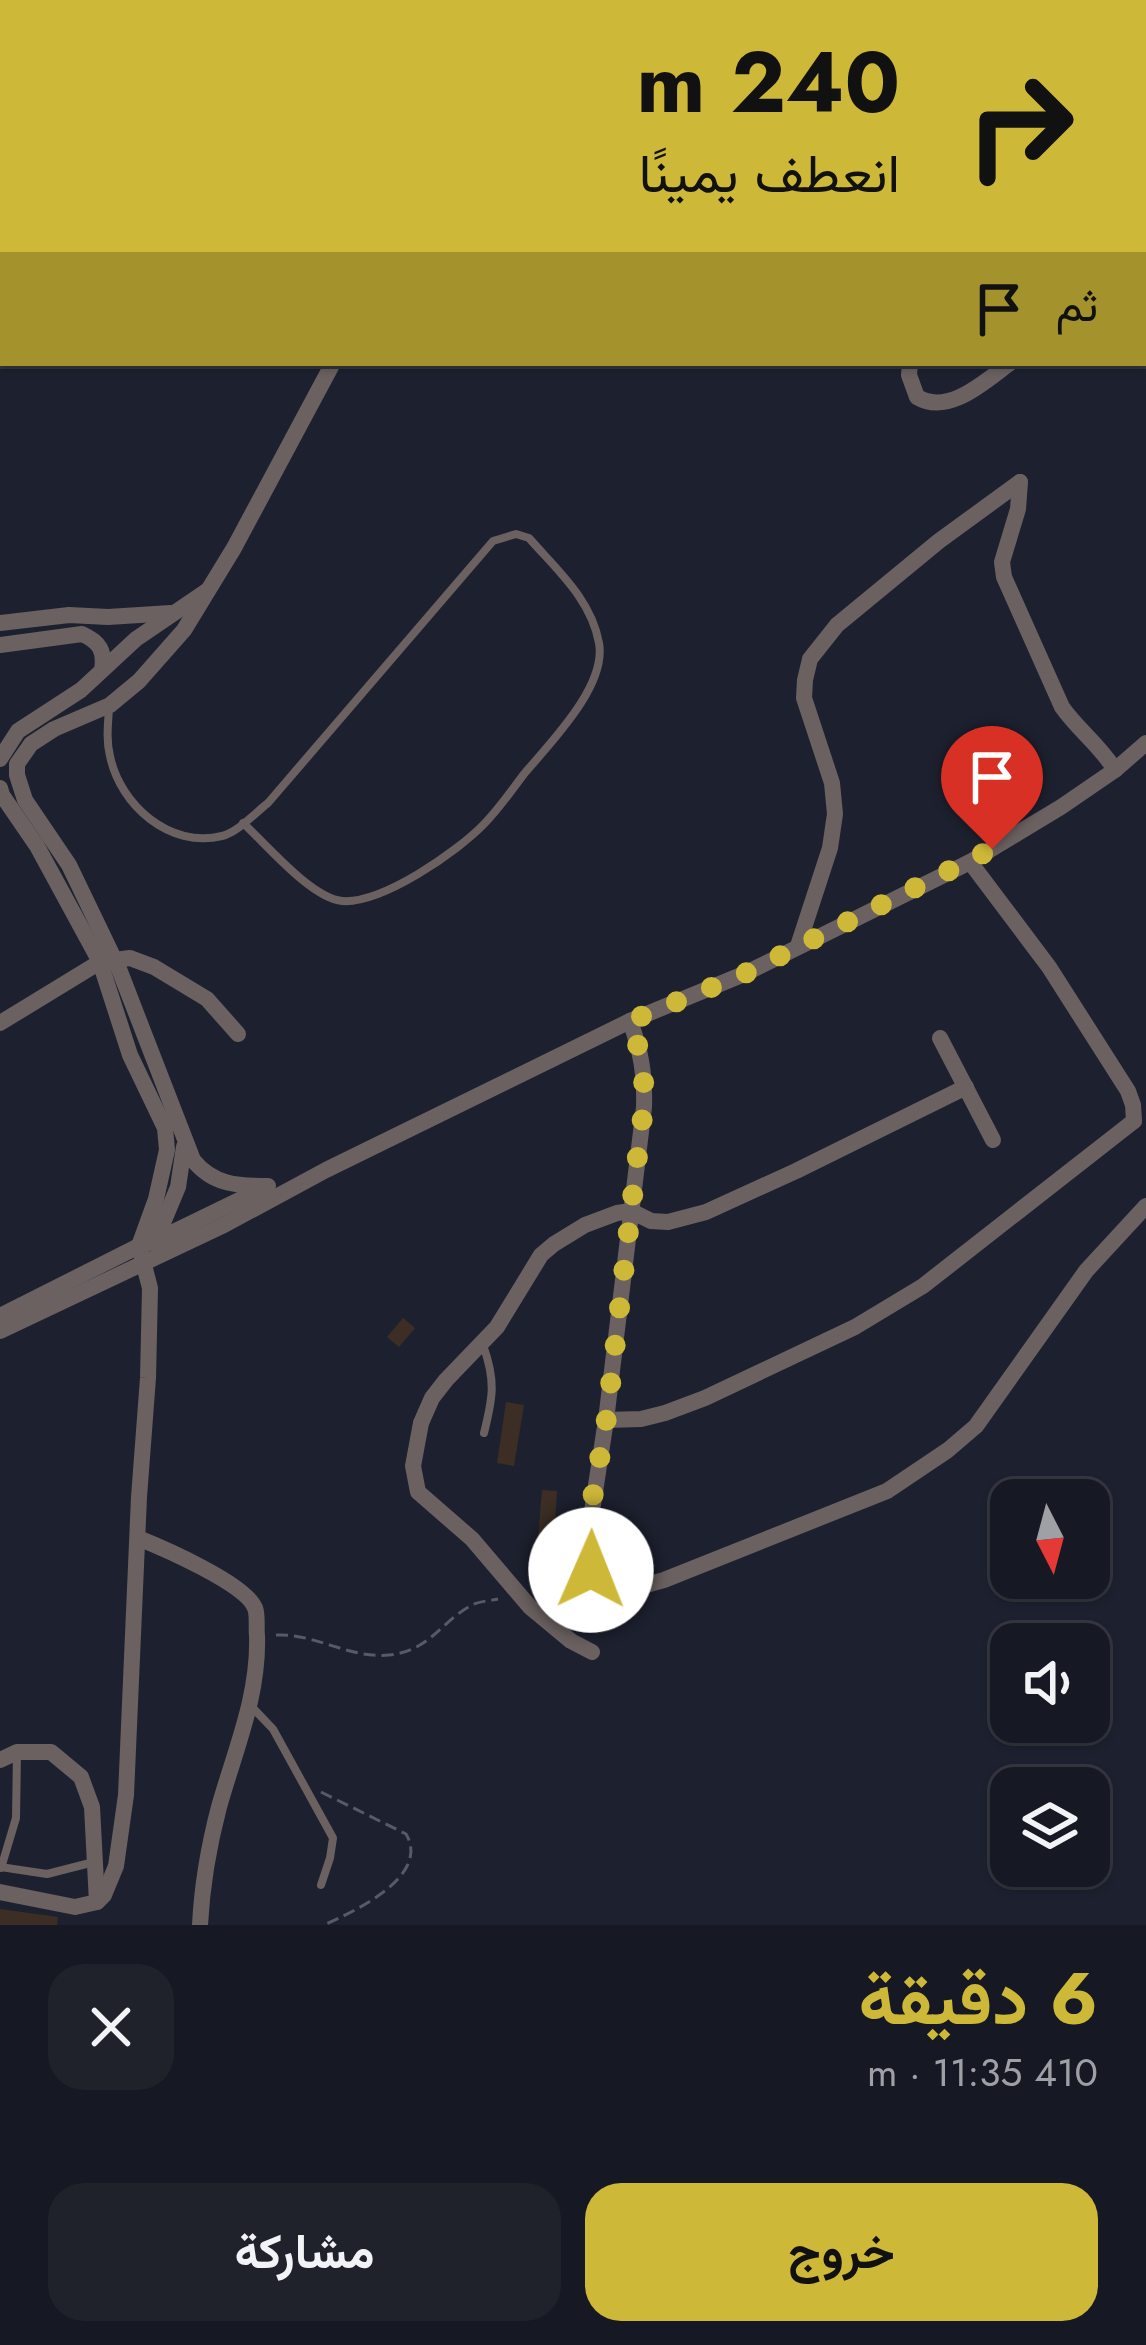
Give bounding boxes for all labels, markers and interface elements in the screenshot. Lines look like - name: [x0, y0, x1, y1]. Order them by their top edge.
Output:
- text: 240 m: [637, 22, 900, 144]
- icon: right: [942, 48, 1098, 204]
- text: انعطف يمينًا: [639, 134, 900, 212]
- text: ثم: [1056, 273, 1098, 338]
- icon: arrive: [966, 276, 1032, 342]
- pin: [941, 726, 1043, 849]
- icon: arrive: [959, 744, 1025, 810]
- north arrow: [990, 1479, 1110, 1599]
- map controls: [990, 1479, 1110, 1887]
- position arrow: [528, 1507, 654, 1633]
- button: sound: [990, 1623, 1110, 1743]
- button: layers: [990, 1767, 1110, 1887]
- text: 6 دقيقة: [858, 1947, 1098, 2051]
- button: close: [48, 1964, 174, 2090]
- text: 410 m · 11:35: [867, 2044, 1098, 2101]
- button: مشاركة: [48, 2183, 561, 2321]
- button: خروج: [585, 2183, 1098, 2321]

